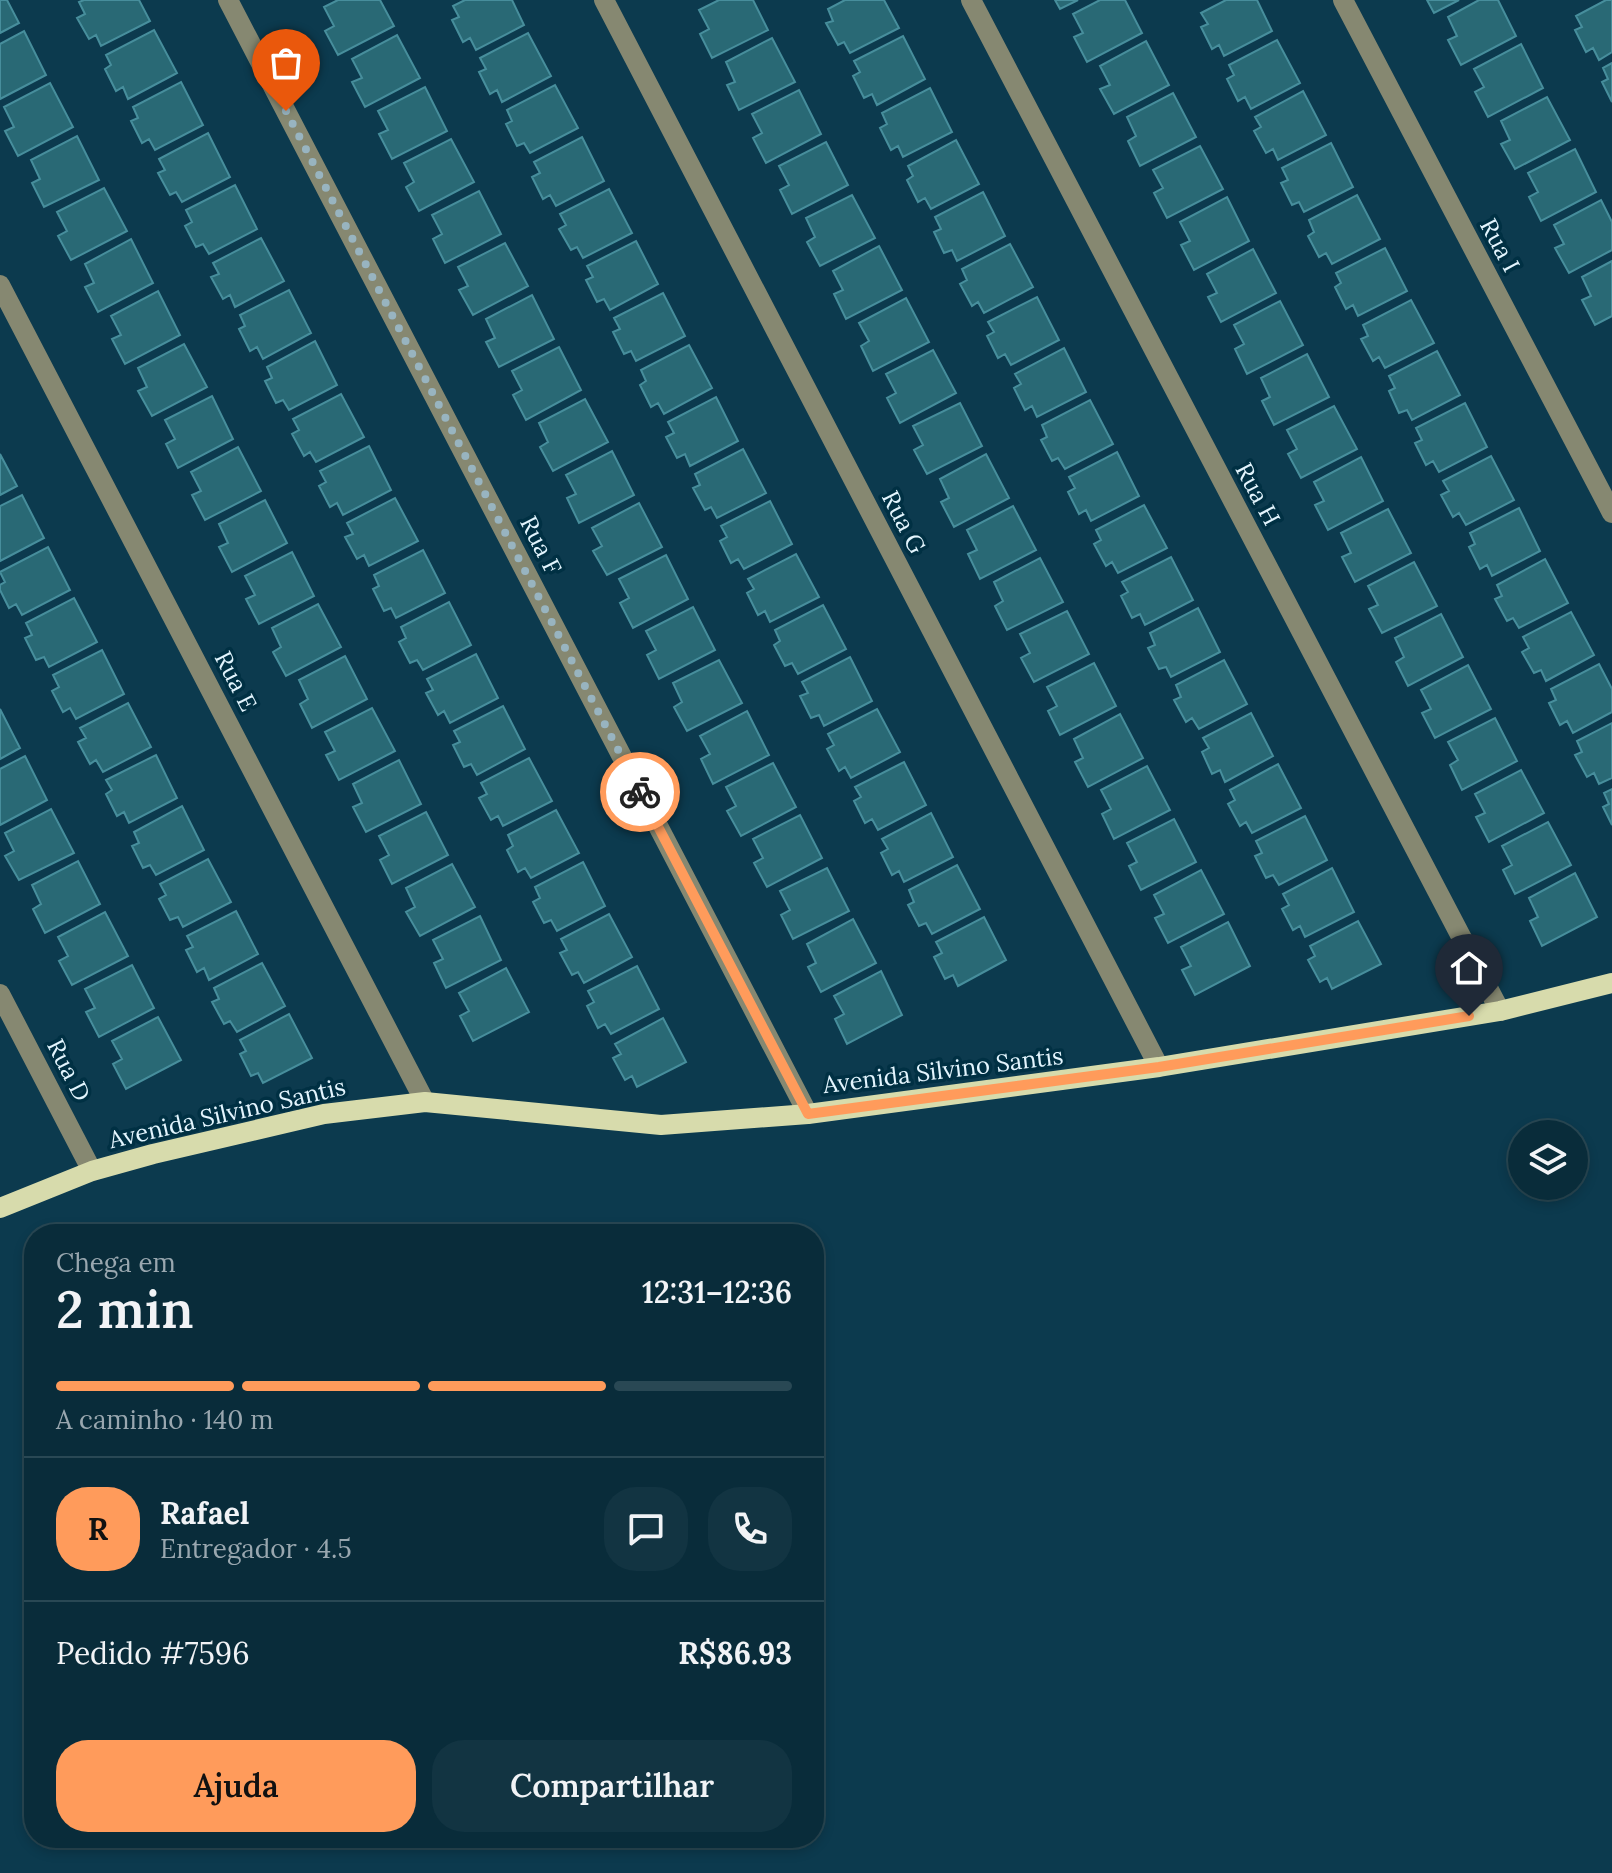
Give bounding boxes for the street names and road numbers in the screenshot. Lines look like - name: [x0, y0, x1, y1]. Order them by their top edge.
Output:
- street label: Rua I: [1473, 213, 1527, 277]
- street label: Rua H: [1229, 457, 1287, 531]
- street label: Rua G: [875, 485, 933, 559]
- street label: Rua F: [513, 511, 569, 579]
- street label: Rua E: [208, 646, 264, 716]
- street label: Rua D: [40, 1034, 98, 1106]
- street label: Avenida Silvino Santis: [820, 1040, 1065, 1100]
- street label: Avenida Silvino Santis: [105, 1071, 348, 1156]

